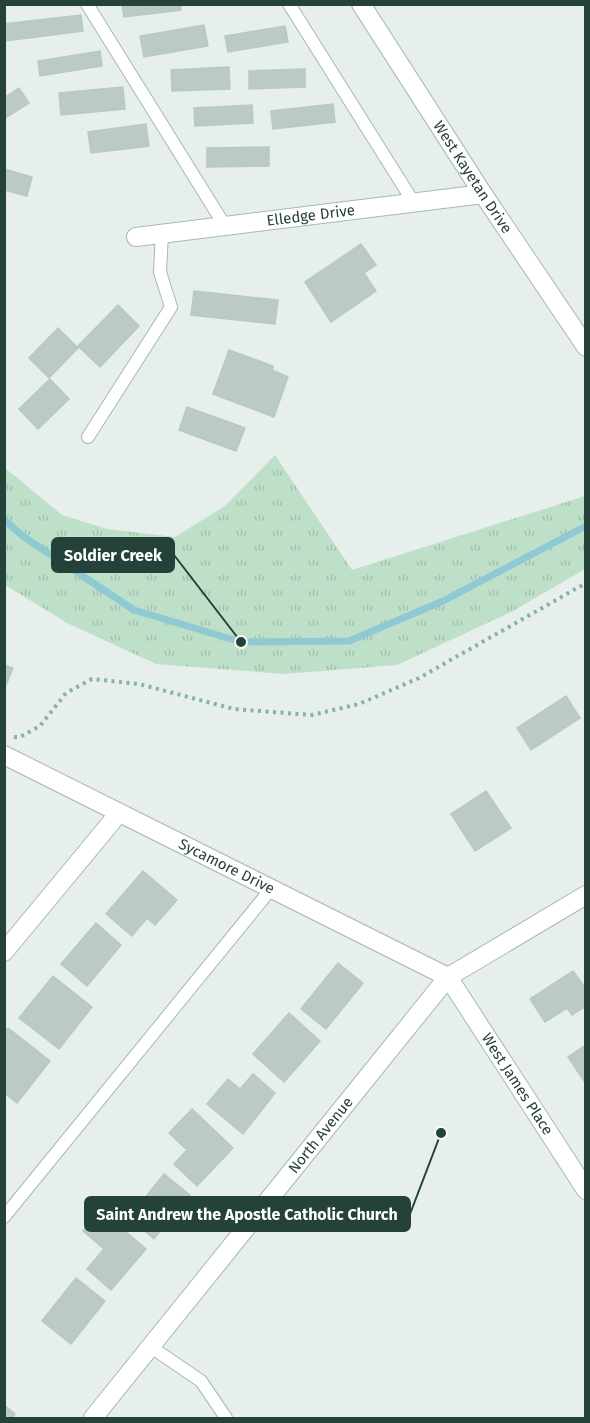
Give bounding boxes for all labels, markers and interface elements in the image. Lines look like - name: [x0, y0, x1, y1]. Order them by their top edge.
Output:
- street label: West Kayetan Drive: [429, 118, 516, 237]
- street label: Elledge Drive: [266, 201, 356, 230]
- callout: Soldier Creek: [52, 538, 174, 572]
- text: Soldier Creek: [64, 546, 162, 565]
- street label: Sycamore Drive: [176, 835, 278, 898]
- street label: West James Place: [478, 1030, 557, 1138]
- street label: North Avenue: [284, 1093, 357, 1177]
- callout: Saint Andrew the Apostle Catholic Church: [85, 1197, 410, 1231]
- text: Saint Andrew the Apostle Catholic Church: [96, 1205, 398, 1224]

